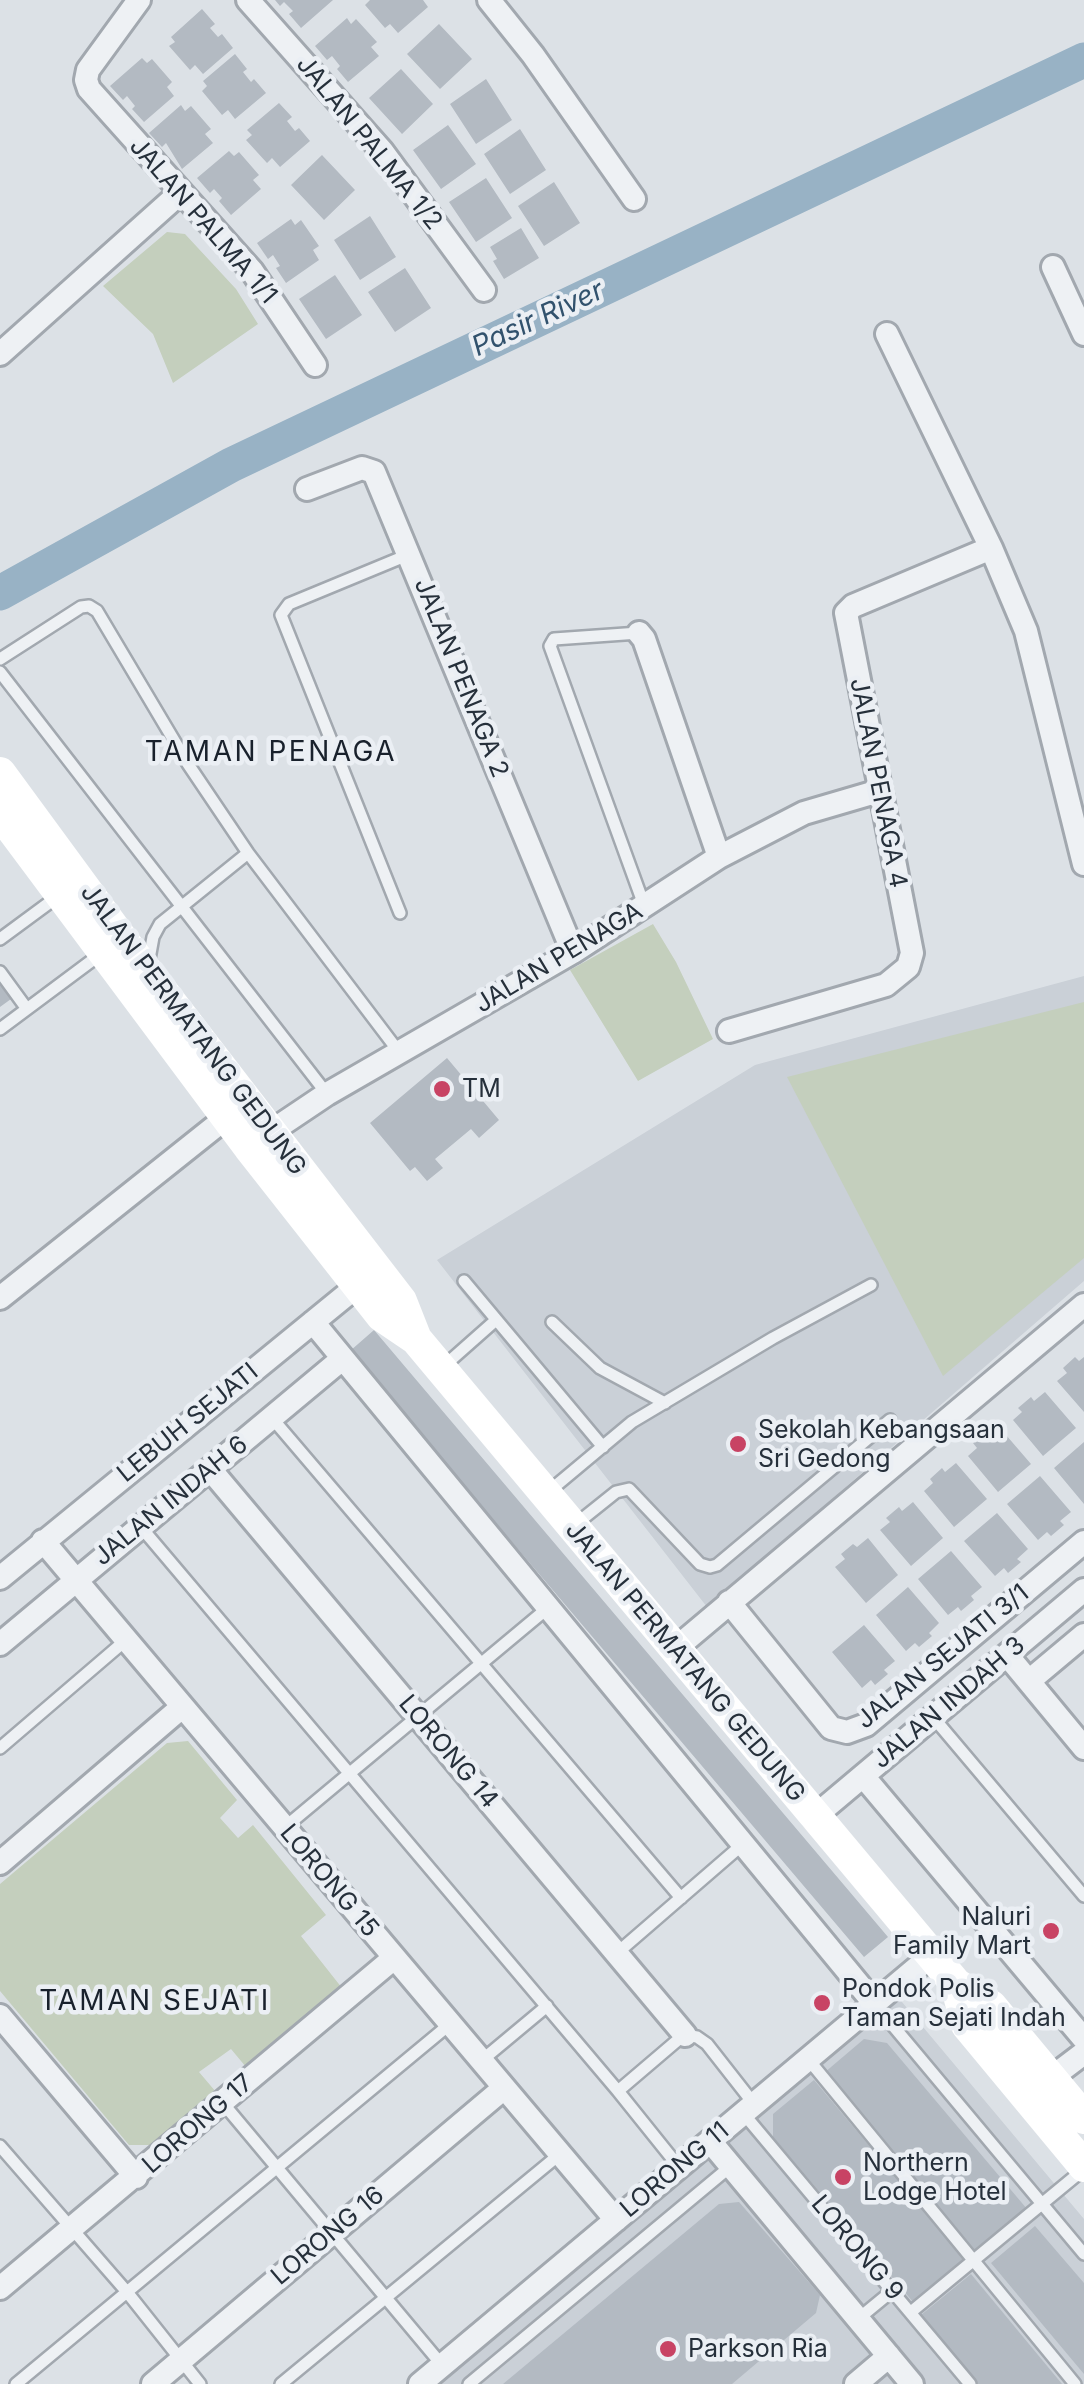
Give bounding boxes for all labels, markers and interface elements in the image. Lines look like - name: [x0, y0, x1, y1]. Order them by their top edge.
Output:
- street label: JALAN PALMA 1/2: [290, 50, 448, 236]
- street label: JALAN PALMA 1/1: [123, 132, 283, 310]
- water label: Pasir River: [467, 274, 609, 364]
- street label: JALAN PENAGA 2: [407, 574, 515, 782]
- street label: JALAN PENAGA 4: [843, 676, 913, 890]
- district label: TAMAN PENAGA: [145, 736, 397, 770]
- street label: JALAN PERMATANG GEDUNG: [74, 879, 312, 1181]
- street label: JALAN PENAGA: [470, 896, 648, 1020]
- place label: TM: [462, 1074, 501, 1104]
- marker: TM: [431, 1078, 453, 1100]
- street label: LEBUH SEJATI: [112, 1357, 264, 1489]
- place label: Sekolah Kebangsaan Sri Gedong: [758, 1415, 1005, 1474]
- street label: JALAN INDAH 6: [88, 1430, 254, 1572]
- marker: Sekolah Kebangsaan Sri Gedong: [727, 1433, 749, 1455]
- street label: JALAN PERMATANG GEDUNG: [559, 1516, 811, 1808]
- street label: JALAN SEJATI 3/1: [851, 1578, 1035, 1736]
- street label: JALAN INDAH 3: [867, 1631, 1031, 1775]
- street label: LORONG 14: [392, 1689, 504, 1815]
- street label: LORONG 15: [273, 1819, 385, 1943]
- place label: Naluri Family Mart: [893, 1902, 1031, 1961]
- marker: Naluri Family Mart: [1040, 1920, 1062, 1942]
- place label: Pondok Polis Taman Sejati Indah: [842, 1974, 1066, 2033]
- district label: TAMAN SEJATI: [39, 1985, 271, 2019]
- marker: Pondok Polis Taman Sejati Indah: [811, 1992, 833, 2014]
- street label: LORONG 17: [137, 2068, 259, 2180]
- street label: LORONG 11: [615, 2116, 735, 2224]
- place label: Northern Lodge Hotel: [863, 2148, 1007, 2207]
- marker: Northern Lodge Hotel: [832, 2166, 854, 2188]
- street label: LORONG 16: [266, 2180, 390, 2292]
- street label: LORONG 9: [804, 2189, 910, 2307]
- place label: Parkson Ria: [688, 2334, 828, 2364]
- marker: Parkson Ria: [657, 2338, 679, 2360]

